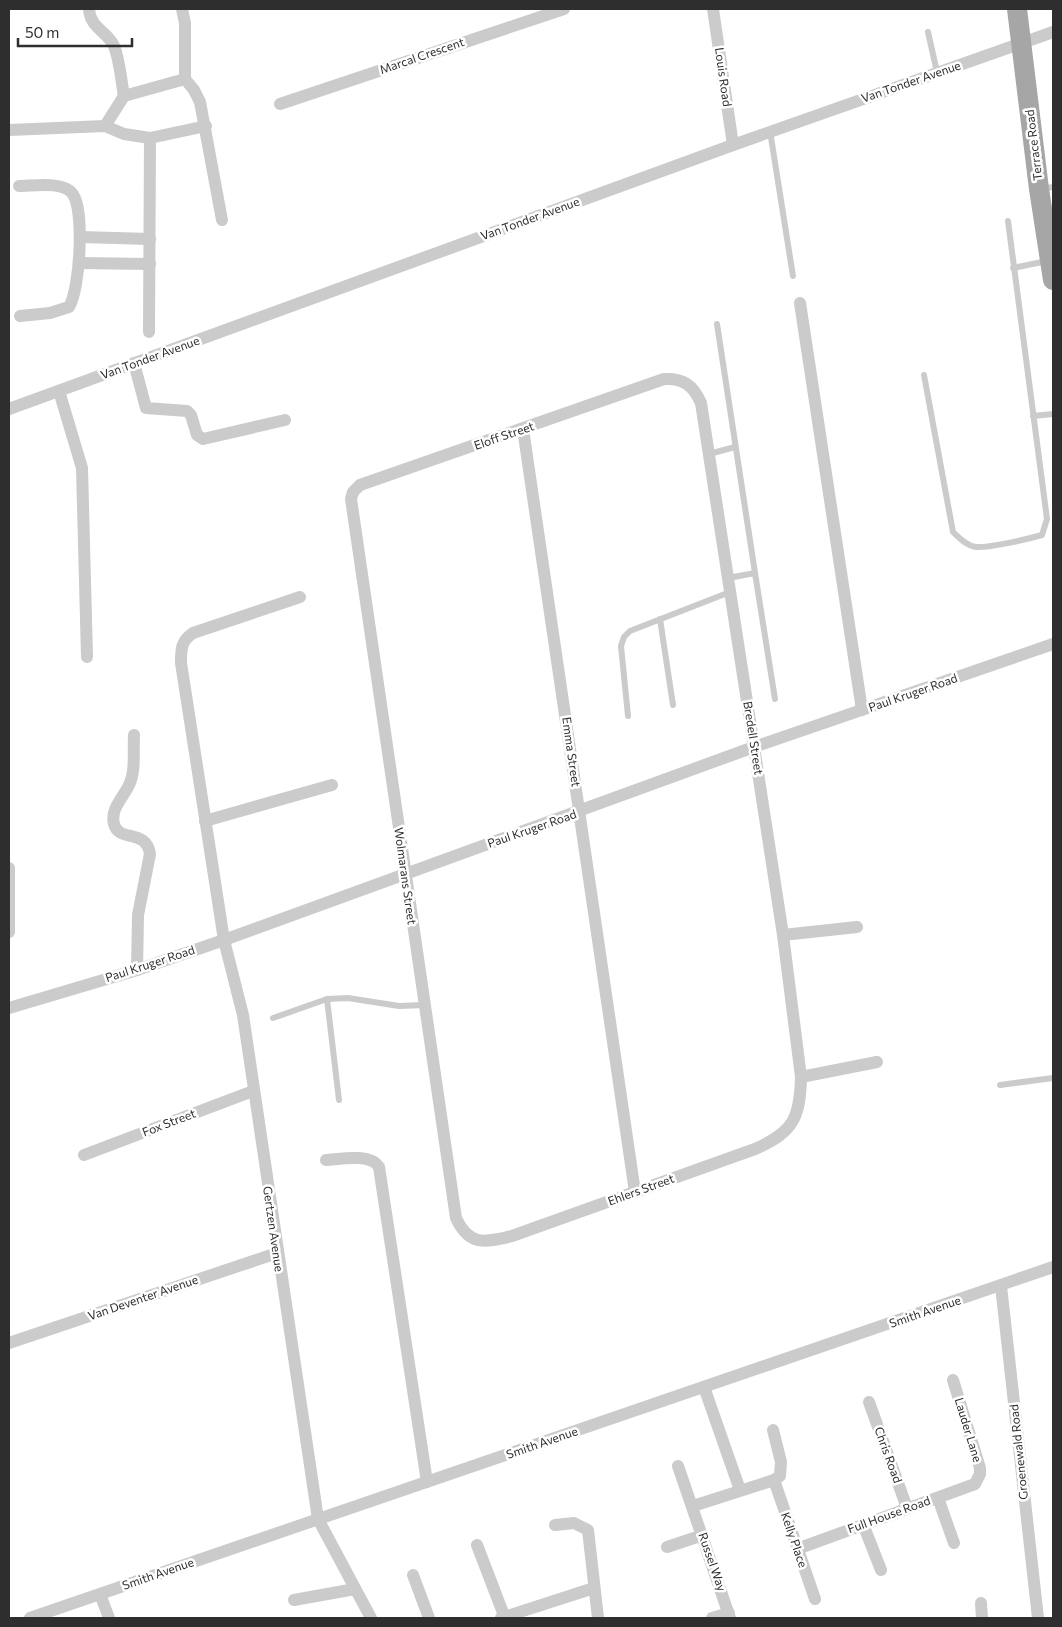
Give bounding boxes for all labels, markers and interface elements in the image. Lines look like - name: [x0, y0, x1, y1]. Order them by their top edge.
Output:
- scale bar: [18, 15, 131, 47]
- text: 50 m: [25, 23, 59, 41]
- street label: Marcal Crescent: [378, 34, 466, 76]
- street label: Louis Road: [713, 46, 735, 107]
- street label: Van Tonder Avenue: [859, 57, 962, 105]
- street label: Terrace Road: [1022, 109, 1044, 181]
- street label: Van Tonder Avenue: [478, 194, 581, 242]
- street label: Van Tonder Avenue: [98, 333, 201, 381]
- street label: Eloff Street: [472, 418, 536, 452]
- street label: Paul Kruger Road: [866, 670, 959, 714]
- street label: Bredell Street: [741, 700, 767, 776]
- street label: Emma Street: [560, 716, 584, 788]
- street label: Paul Kruger Road: [485, 806, 578, 850]
- street label: Wolmarans Street: [392, 826, 420, 925]
- street label: Paul Kruger Road: [103, 942, 196, 984]
- street label: Fox Street: [140, 1105, 197, 1139]
- street label: Ehlers Street: [606, 1171, 676, 1208]
- street label: Gertzen Avenue: [261, 1185, 287, 1273]
- street label: Van Deventer Avenue: [86, 1272, 200, 1322]
- street label: Smith Avenue: [887, 1292, 962, 1330]
- street label: Lauder Lane: [953, 1396, 985, 1464]
- street label: Groenewald Road: [1006, 1404, 1030, 1501]
- street label: Smith Avenue: [504, 1423, 579, 1461]
- street label: Chris Road: [872, 1425, 906, 1485]
- street label: Full House Road: [845, 1493, 932, 1535]
- street label: Kelly Place: [779, 1510, 811, 1569]
- street label: Russel Way: [696, 1530, 730, 1593]
- street label: Smith Avenue: [120, 1554, 195, 1592]

